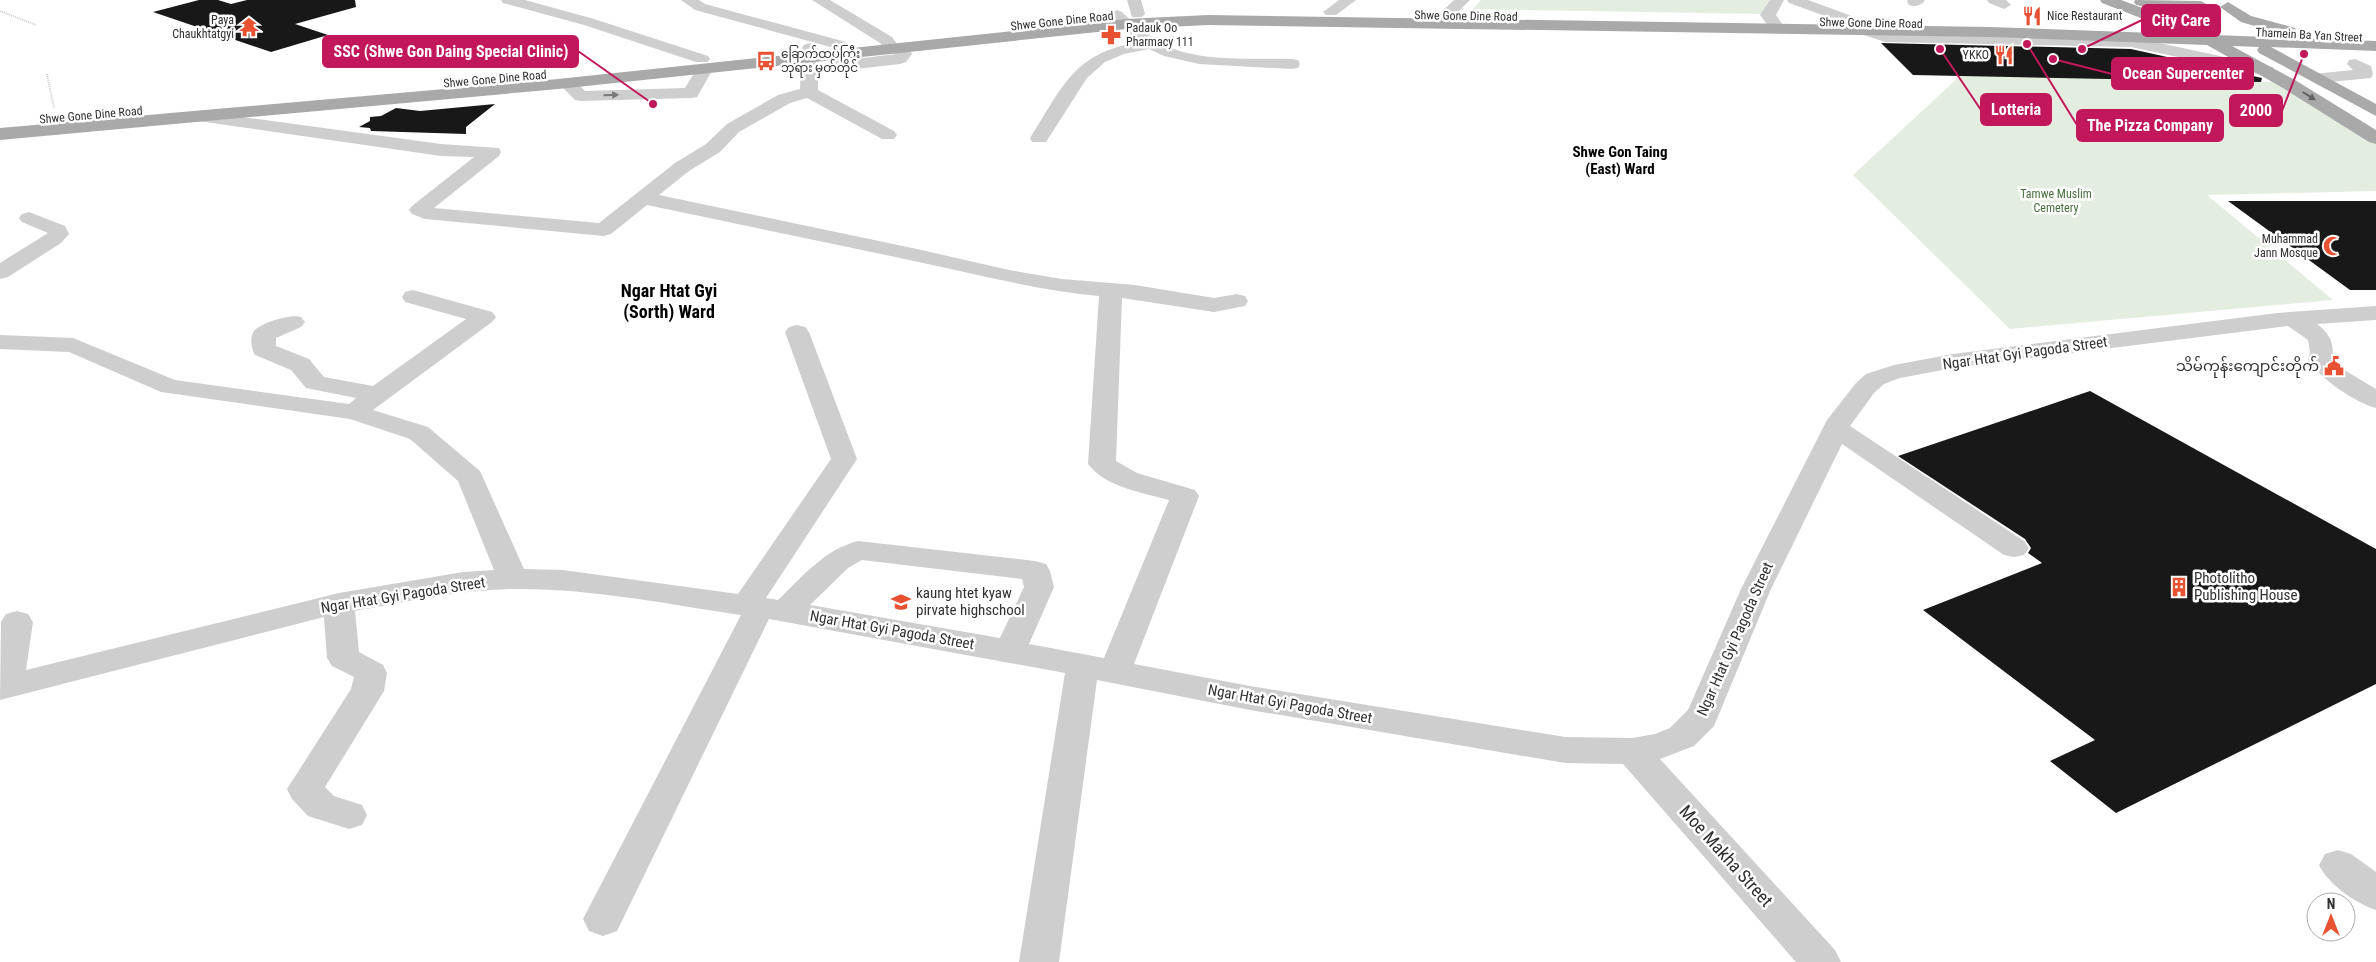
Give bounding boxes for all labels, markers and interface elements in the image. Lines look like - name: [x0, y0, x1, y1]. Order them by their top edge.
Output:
- restaurant icon: Nice Restaurant: [2021, 5, 2043, 27]
- callout: City Care: [2142, 5, 2220, 36]
- street label: Shwe Gone Dine Road: [1414, 8, 1518, 24]
- street label: Shwe Gone Dine Road: [1010, 9, 1114, 33]
- place label: Nice Restaurant: [2047, 9, 2123, 23]
- text: City Care: [2152, 11, 2211, 30]
- place label: Paya Chaukhtatgyi: [172, 13, 234, 41]
- street label: Shwe Gone Dine Road: [1819, 15, 1923, 31]
- temple icon: Paya Chaukhtatgyi: [238, 16, 260, 38]
- place label: Padauk Oo Pharmacy 111: [1126, 21, 1194, 49]
- pharmacy icon: Padauk Oo Pharmacy 111: [1100, 24, 1122, 46]
- street label: Thamein Ba Yan Street: [2255, 25, 2363, 45]
- callout: SSC (Shwe Gon Daing Special Clinic): [323, 36, 578, 67]
- text: SSC (Shwe Gon Daing Special Clinic): [334, 42, 568, 61]
- restaurant icon: YKKO: [1993, 44, 2015, 66]
- place label: ခြောက်ထပ်ကြီး ဘုရား မှတ်တိုင်: [781, 45, 860, 78]
- place label: YKKO: [1963, 48, 1989, 62]
- bus stop icon: ခြောက်ထပ်ကြီး ဘုရား မှတ်တိုင်: [755, 50, 777, 72]
- callout: Ocean Supercenter: [2112, 58, 2253, 89]
- text: Ocean Supercenter: [2122, 64, 2244, 83]
- street label: Shwe Gone Dine Road: [443, 68, 547, 90]
- one-way arrow: [603, 91, 619, 99]
- one-way arrow: [2302, 92, 2316, 101]
- callout: Lotteria: [1981, 94, 2051, 125]
- callout: 2000: [2230, 95, 2282, 126]
- text: Lotteria: [1991, 100, 2041, 119]
- text: 2000: [2240, 101, 2272, 120]
- street label: Shwe Gone Dine Road: [39, 104, 143, 126]
- callout: The Pizza Company: [2077, 110, 2223, 141]
- text: The Pizza Company: [2087, 116, 2213, 135]
- district label: Shwe Gon Taing (East) Ward: [1573, 143, 1667, 178]
- park label: Tamwe Muslim Cemetery: [2020, 187, 2092, 215]
- place label: Muhammad Jann Mosque: [2254, 232, 2318, 260]
- mosque icon: Muhammad Jann Mosque: [2322, 235, 2344, 257]
- district label: Ngar Htat Gyi (Sorth) Ward: [621, 280, 717, 323]
- street label: Ngar Htat Gyi Pagoda Street: [1941, 333, 2109, 373]
- public building icon: သိမ်ကုန်းကျောင်းတိုက်: [2323, 355, 2345, 377]
- place label: သိမ်ကုန်းကျောင်းတိုက်: [2176, 356, 2319, 378]
- street label: Ngar Htat Gyi Pagoda Street: [1693, 559, 1777, 719]
- place label: Photolitho Publishing House: [2194, 569, 2297, 604]
- street label: Ngar Htat Gyi Pagoda Street: [319, 573, 487, 617]
- building icon: Photolitho Publishing House: [2168, 576, 2190, 598]
- place label: kaung htet kyaw pirvate highschool: [916, 584, 1025, 619]
- school or university icon: kaung htet kyaw pirvate highschool: [890, 591, 912, 613]
- street label: Ngar Htat Gyi Pagoda Street: [809, 607, 975, 653]
- street label: Ngar Htat Gyi Pagoda Street: [1207, 681, 1373, 727]
- street label: Moe Makha Street: [1675, 801, 1777, 911]
- north arrow: [2306, 892, 2356, 942]
- text: N: [2327, 896, 2335, 912]

